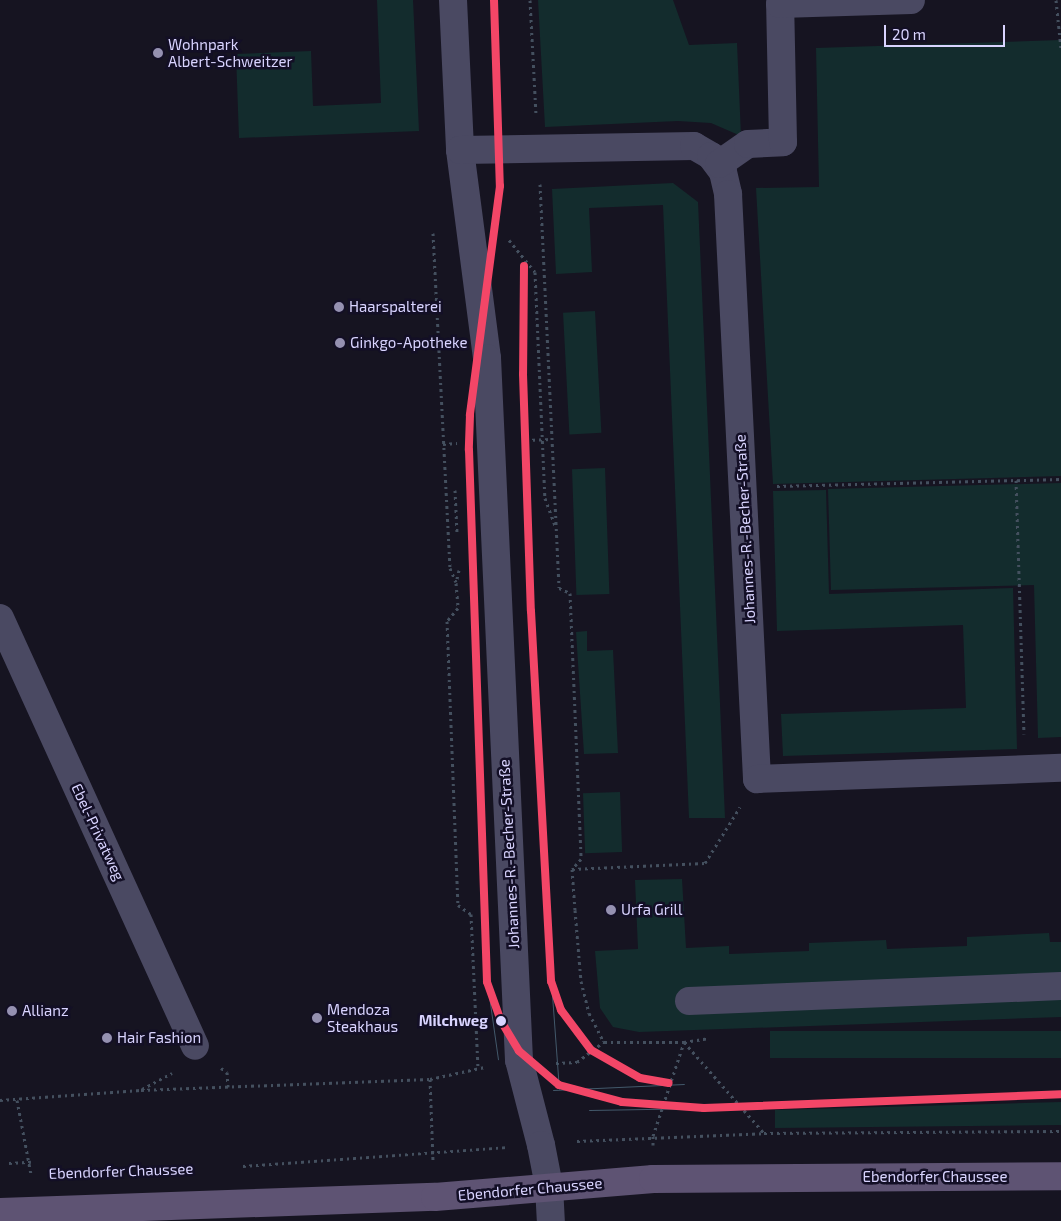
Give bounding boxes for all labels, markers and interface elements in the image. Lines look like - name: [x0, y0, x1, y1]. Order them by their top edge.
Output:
- scale bar: [886, 15, 1007, 47]
- text: 20 m: [892, 25, 926, 43]
- place label: Wohnpark Albert-Schweitzer: [168, 35, 293, 70]
- marker: Wohnpark Albert-Schweitzer: [152, 47, 164, 59]
- place label: Haarspalterei: [349, 298, 442, 316]
- marker: Haarspalterei: [333, 301, 345, 313]
- place label: Ginkgo-Apotheke: [350, 334, 468, 352]
- marker: Ginkgo-Apotheke: [334, 337, 346, 349]
- street label: Johannes-R.-Becher-Straße: [731, 434, 759, 624]
- street label: Johannes-R.-Becher-Straße: [495, 759, 523, 949]
- street label: Ebel-Privatweg: [68, 781, 128, 883]
- place label: Urfa Grill: [621, 901, 682, 919]
- marker: Urfa Grill: [605, 904, 617, 916]
- place label: Mendoza Steakhaus: [327, 1000, 398, 1035]
- place label: Allianz: [22, 1002, 69, 1020]
- marker: Allianz: [6, 1005, 18, 1017]
- marker: Mendoza Steakhaus: [311, 1012, 323, 1024]
- place label: Milchweg: [419, 1012, 488, 1030]
- marker: Milchweg: [492, 1012, 510, 1030]
- place label: Hair Fashion: [117, 1029, 202, 1047]
- marker: Hair Fashion: [101, 1032, 113, 1044]
- street label: Ebendorfer Chaussee: [48, 1159, 194, 1183]
- street label: Ebendorfer Chaussee: [862, 1168, 1008, 1186]
- street label: Ebendorfer Chaussee: [457, 1174, 603, 1204]

